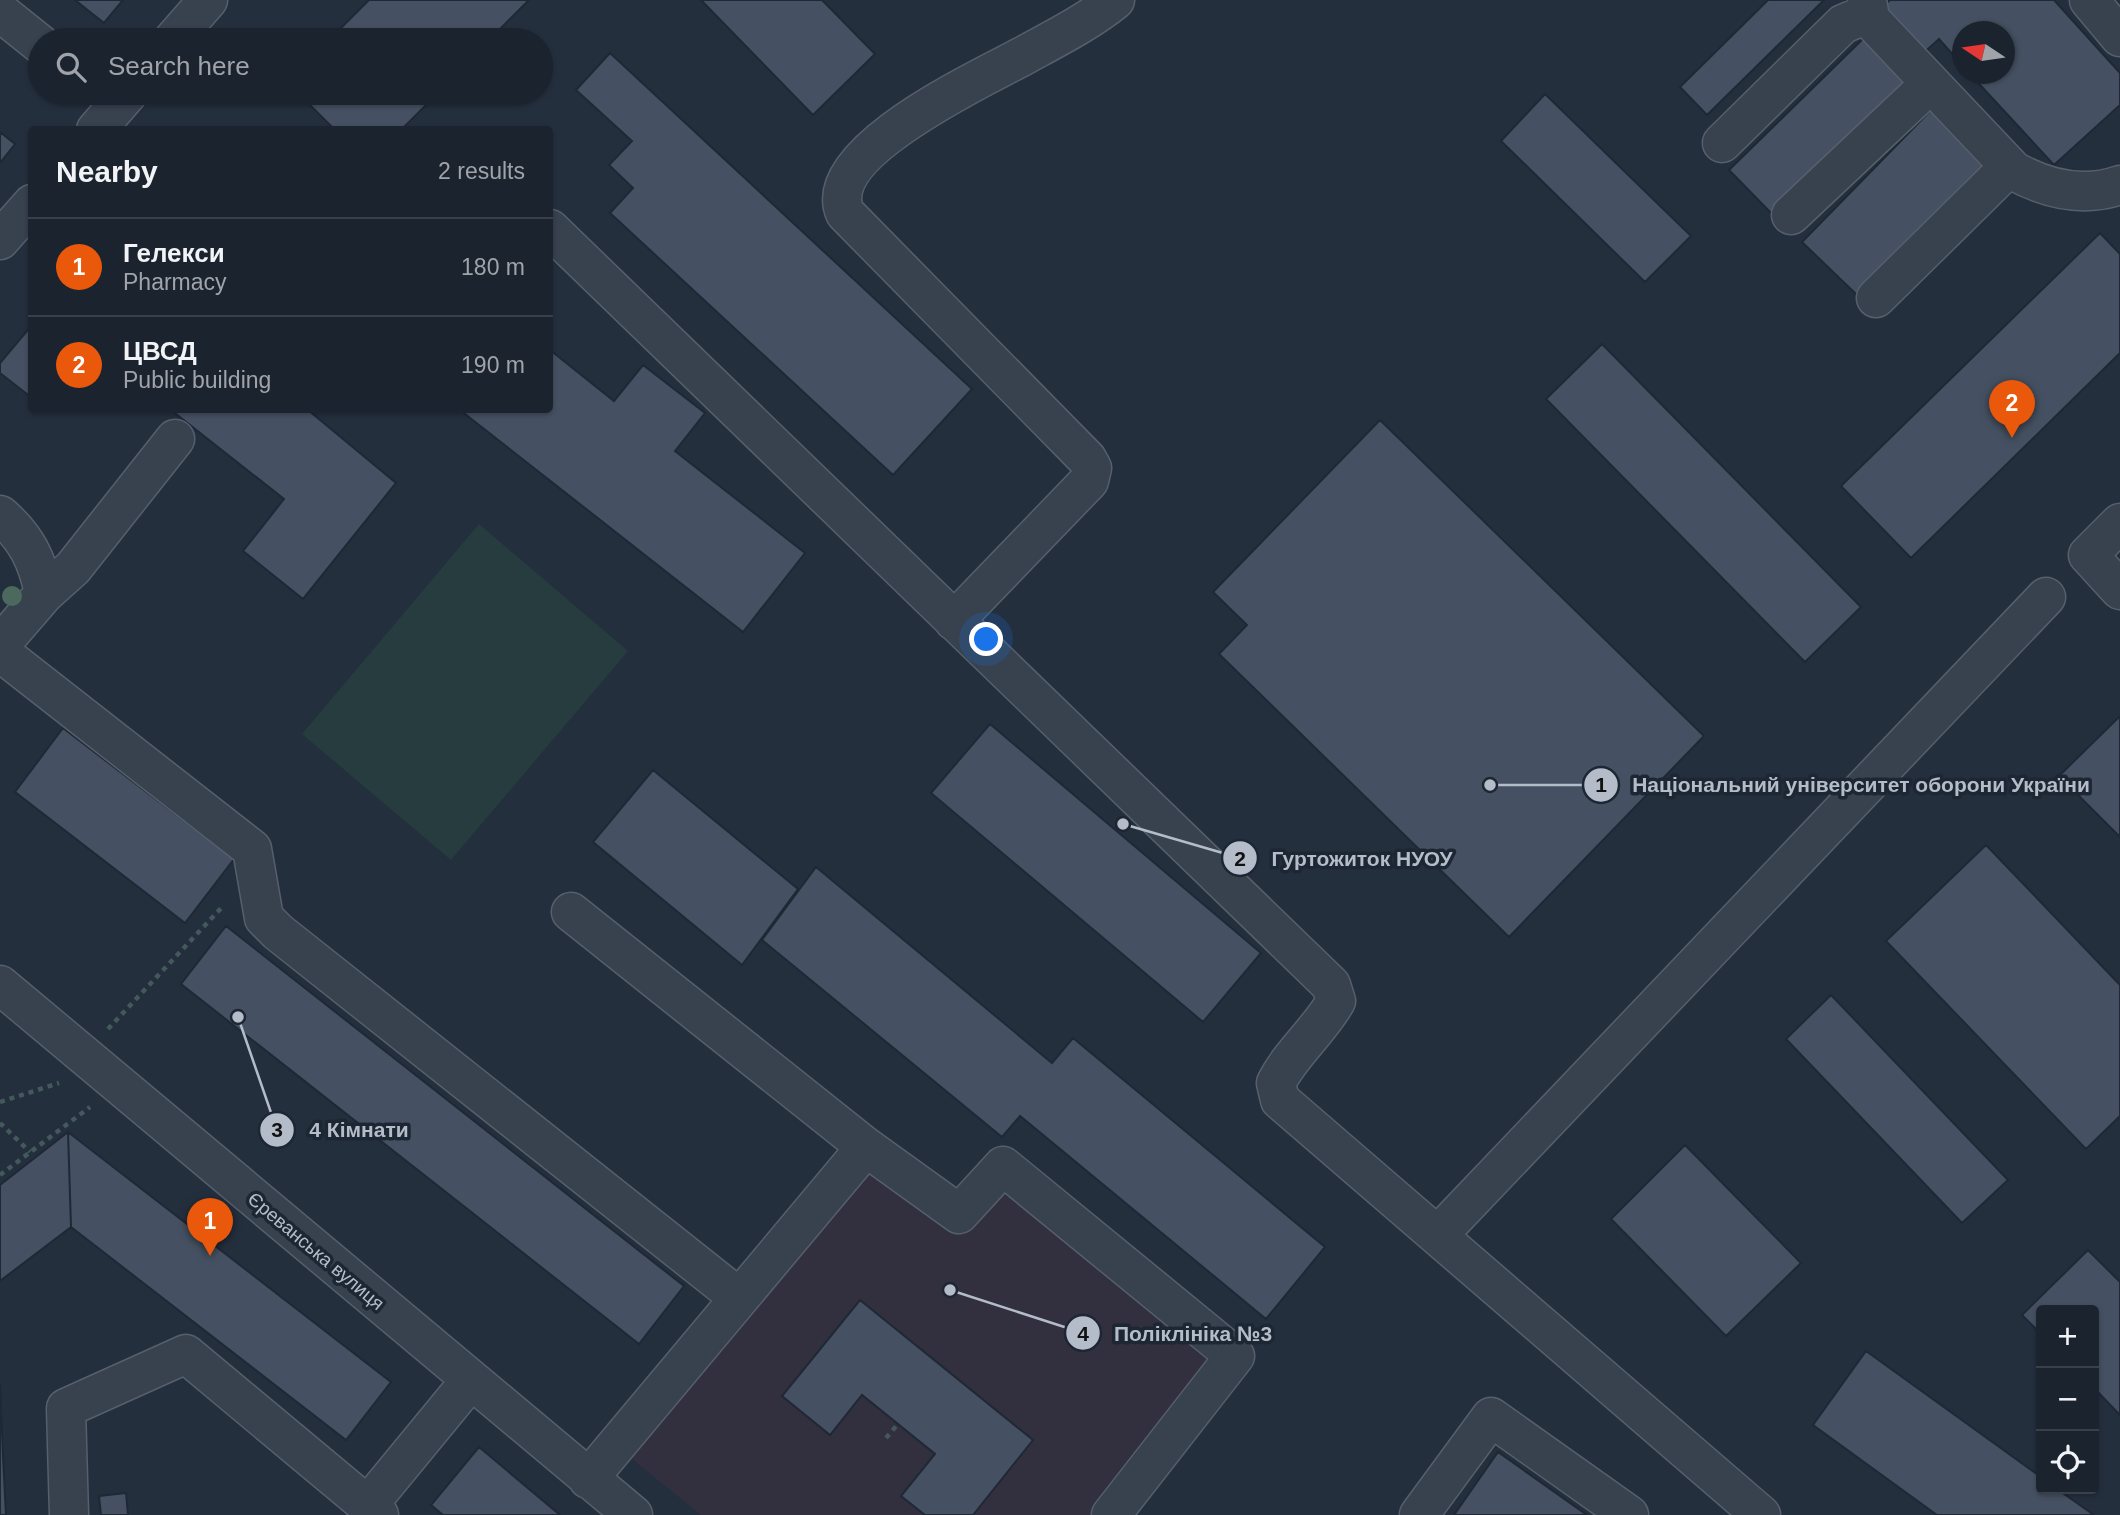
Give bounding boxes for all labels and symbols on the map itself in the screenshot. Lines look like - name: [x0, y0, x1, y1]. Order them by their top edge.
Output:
- north arrow: [1952, 21, 2015, 84]
- pin: 2: [1989, 380, 2035, 438]
- your location: [969, 622, 1003, 656]
- callout: Національний університет оборони України: [1583, 764, 2104, 806]
- text: 1: [1595, 773, 1607, 796]
- text: Національний університет оборони України: [1632, 773, 2090, 796]
- callout: Гуртожиток НУОУ: [1222, 837, 1467, 879]
- text: 2: [1234, 847, 1246, 870]
- text: Гуртожиток НУОУ: [1271, 847, 1454, 870]
- callout: 4 Кімнати: [260, 1109, 422, 1151]
- text: 3: [271, 1118, 283, 1141]
- text: 4 Кімнати: [309, 1118, 409, 1141]
- street label: Єреванська вулиця: [244, 1188, 388, 1314]
- pin: 1: [187, 1198, 233, 1256]
- callout: Поліклініка №3: [1065, 1312, 1287, 1354]
- text: 4: [1077, 1322, 1089, 1345]
- text: Поліклініка №3: [1114, 1322, 1272, 1345]

